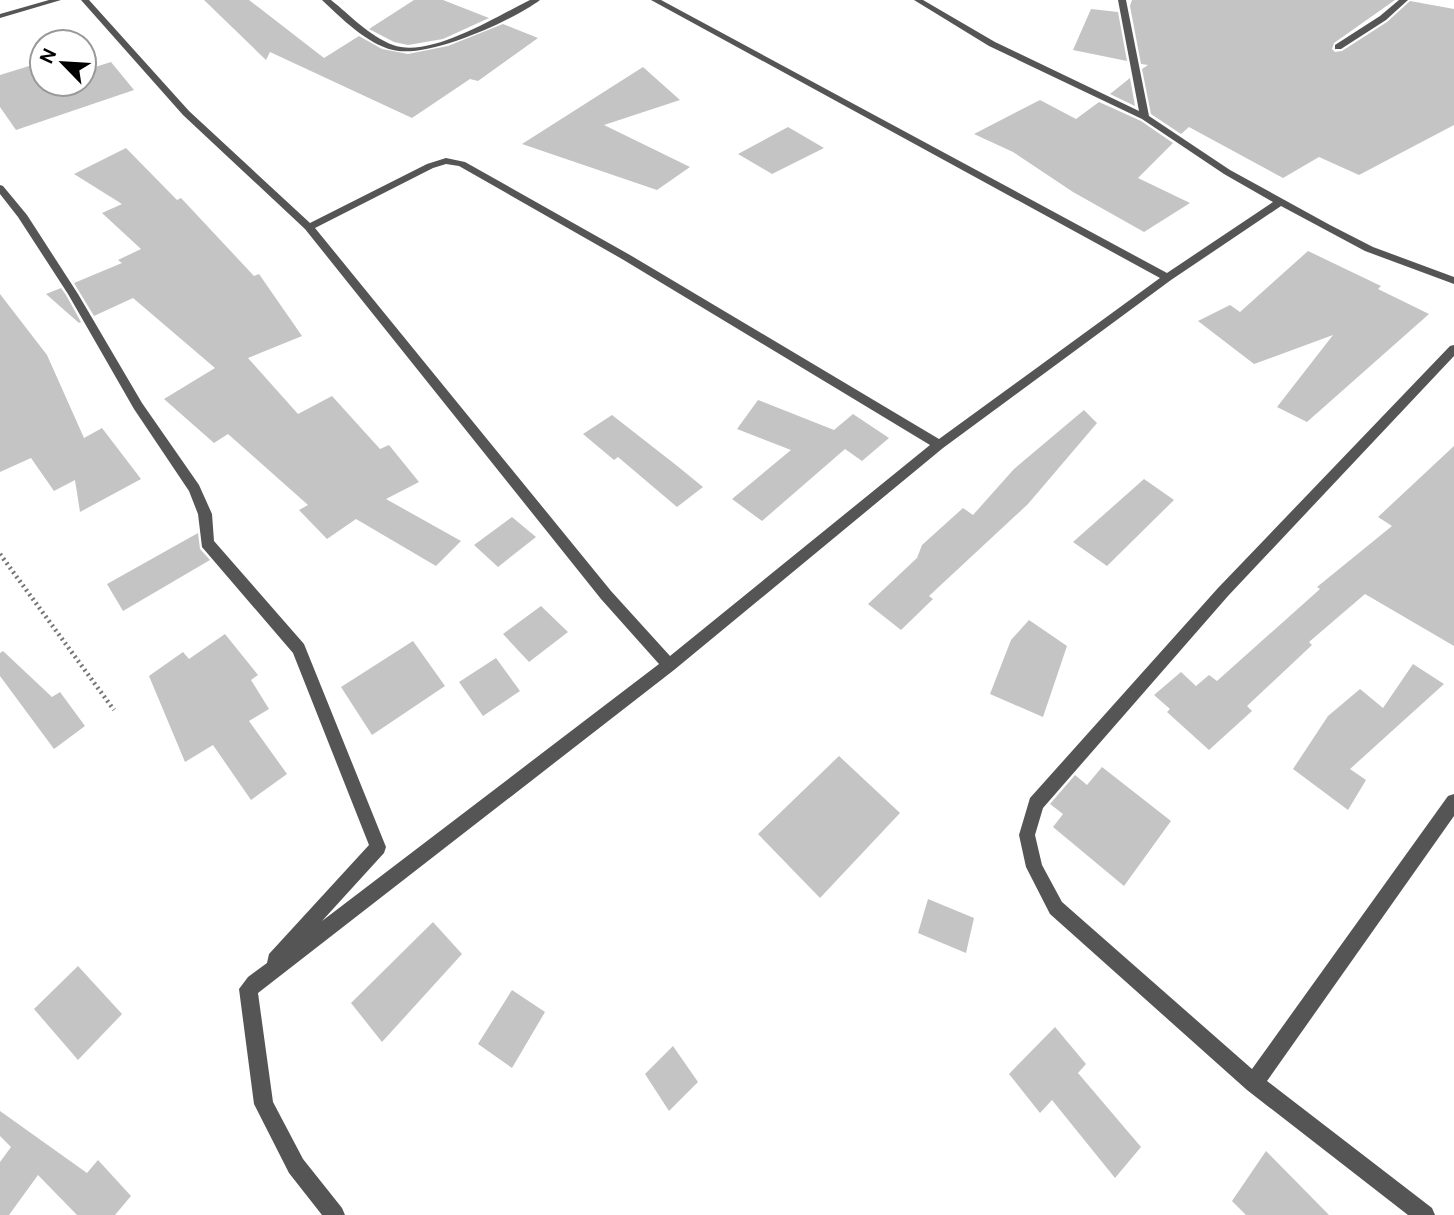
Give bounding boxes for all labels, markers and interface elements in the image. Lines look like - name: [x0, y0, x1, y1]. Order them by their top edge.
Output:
- north arrow: [28, 28, 98, 98]
- text: N: [34, 44, 62, 68]

